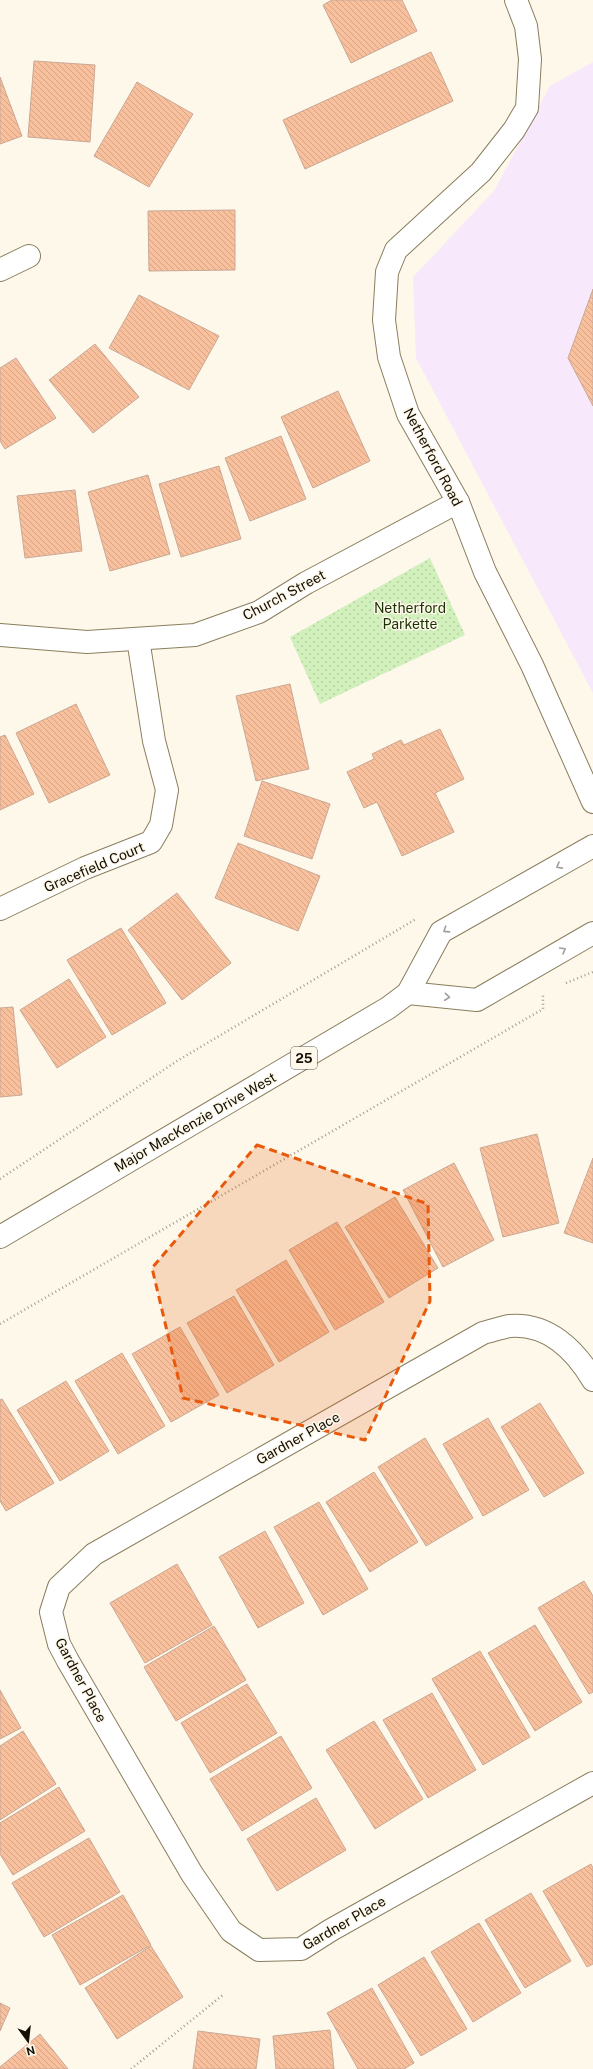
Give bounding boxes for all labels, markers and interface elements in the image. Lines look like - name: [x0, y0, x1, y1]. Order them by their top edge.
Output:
- street label: Netherford Road: [400, 405, 466, 509]
- street label: Church Street: [240, 567, 328, 623]
- park label: Netherford Parkette: [374, 600, 446, 632]
- street label: Gracefield Court: [41, 839, 147, 895]
- one-way arrow: [556, 861, 563, 868]
- one-way arrow: [443, 925, 450, 932]
- one-way arrow: [559, 948, 567, 955]
- one-way arrow: [444, 992, 450, 1001]
- road number: 25: [291, 1047, 317, 1069]
- street label: Major MacKenzie Drive West: [111, 1069, 279, 1175]
- street label: Gardner Place: [253, 1408, 343, 1468]
- street label: Gardner Place: [52, 1635, 110, 1725]
- street label: Gardner Place: [300, 1893, 388, 1953]
- north arrow: [8, 2021, 48, 2061]
- text: N: [25, 2044, 36, 2058]

